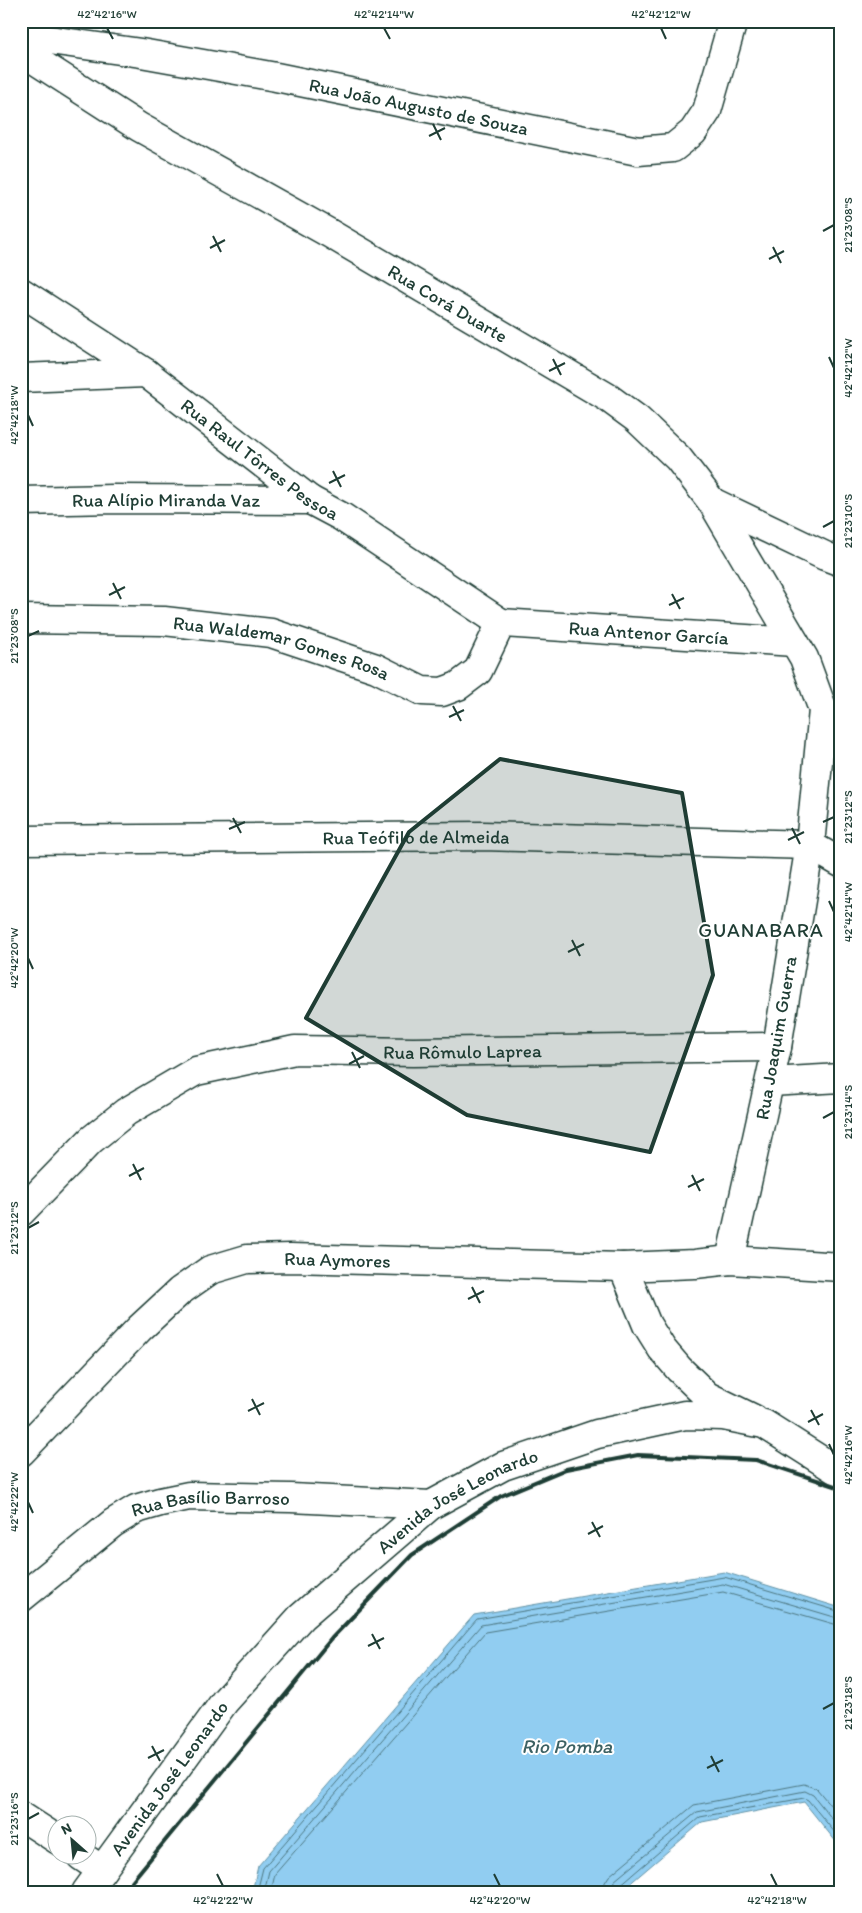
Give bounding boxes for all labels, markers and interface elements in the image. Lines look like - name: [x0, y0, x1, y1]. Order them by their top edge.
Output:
- text: 42°42'16"W: [77, 7, 137, 21]
- text: 42°42'14"W: [354, 7, 414, 21]
- text: 42°42'12"W: [631, 7, 691, 21]
- street label: Rua João Augusto de Souza: [307, 73, 530, 140]
- text: 21°23'08"S: [841, 197, 855, 253]
- street label: Rua Corá Duarte: [384, 259, 512, 347]
- text: 42°42'12"W: [841, 338, 855, 398]
- text: 42°42'18"W: [7, 385, 21, 445]
- street label: Rua Raul Tôrres Pessoa: [177, 393, 343, 525]
- street label: Rua Alípio Miranda Vaz: [72, 487, 260, 511]
- text: 21°23'10"S: [841, 493, 855, 548]
- text: 21°23'08"S: [7, 608, 21, 664]
- street label: Rua Waldemar Gomes Rosa: [172, 611, 394, 685]
- street label: Rua Antenor García: [568, 616, 730, 649]
- text: 21°23'12"S: [841, 790, 855, 844]
- street label: Rua Teófilo de Almeida: [322, 824, 510, 849]
- text: 42°42'14"W: [841, 882, 855, 942]
- district label: GUANABARA: [698, 918, 824, 942]
- text: 42°42'20"W: [7, 927, 21, 989]
- street label: Rua Joaquim Guerra: [750, 954, 802, 1122]
- street label: Rua Rômulo Laprea: [383, 1039, 542, 1064]
- text: 21°23'14"S: [841, 1085, 855, 1139]
- text: 21°23'12"S: [7, 1201, 21, 1255]
- street label: Rua Aymores: [284, 1246, 391, 1272]
- text: 42°42'16"W: [841, 1425, 855, 1485]
- street label: Avenida José Leonardo: [372, 1444, 541, 1558]
- text: 42°42'22"W: [7, 1472, 21, 1532]
- street label: Rua Basílio Barroso: [128, 1484, 290, 1521]
- text: 21°23'18"S: [841, 1676, 855, 1730]
- street label: Avenida José Leonardo: [105, 1696, 233, 1860]
- water label: Rio Pomba: [521, 1734, 613, 1758]
- text: 21°23'16"S: [7, 1792, 21, 1846]
- north arrow: [48, 1816, 98, 1866]
- text: N: [58, 1819, 74, 1839]
- text: 42°42'22"W: [193, 1893, 253, 1907]
- text: 42°42'20"W: [469, 1893, 531, 1907]
- text: 42°42'18"W: [747, 1893, 807, 1907]

